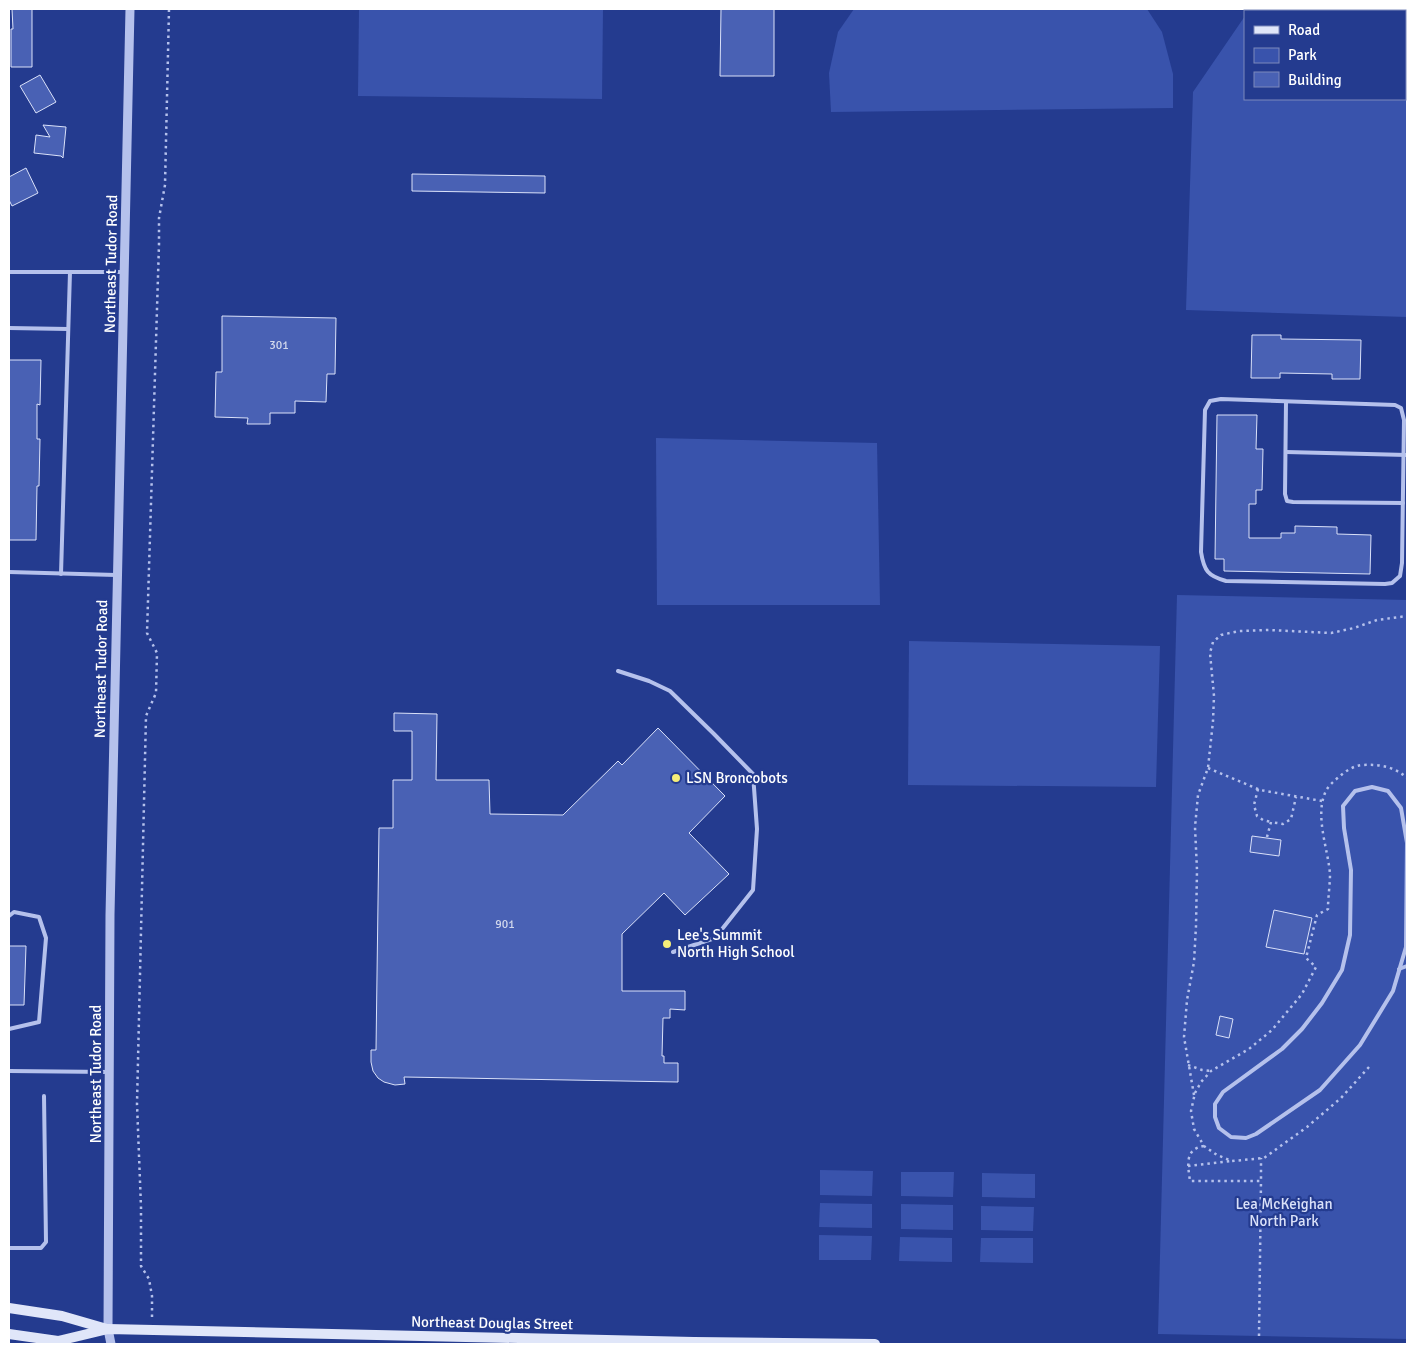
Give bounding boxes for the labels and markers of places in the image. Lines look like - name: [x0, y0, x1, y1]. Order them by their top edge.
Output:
- place label: LSN Broncobots: [686, 769, 788, 787]
- marker: LSN Broncobots: [670, 772, 682, 784]
- place label: Lee's Summit North High School: [677, 926, 795, 961]
- marker: Lee's Summit North High School: [661, 938, 673, 950]

